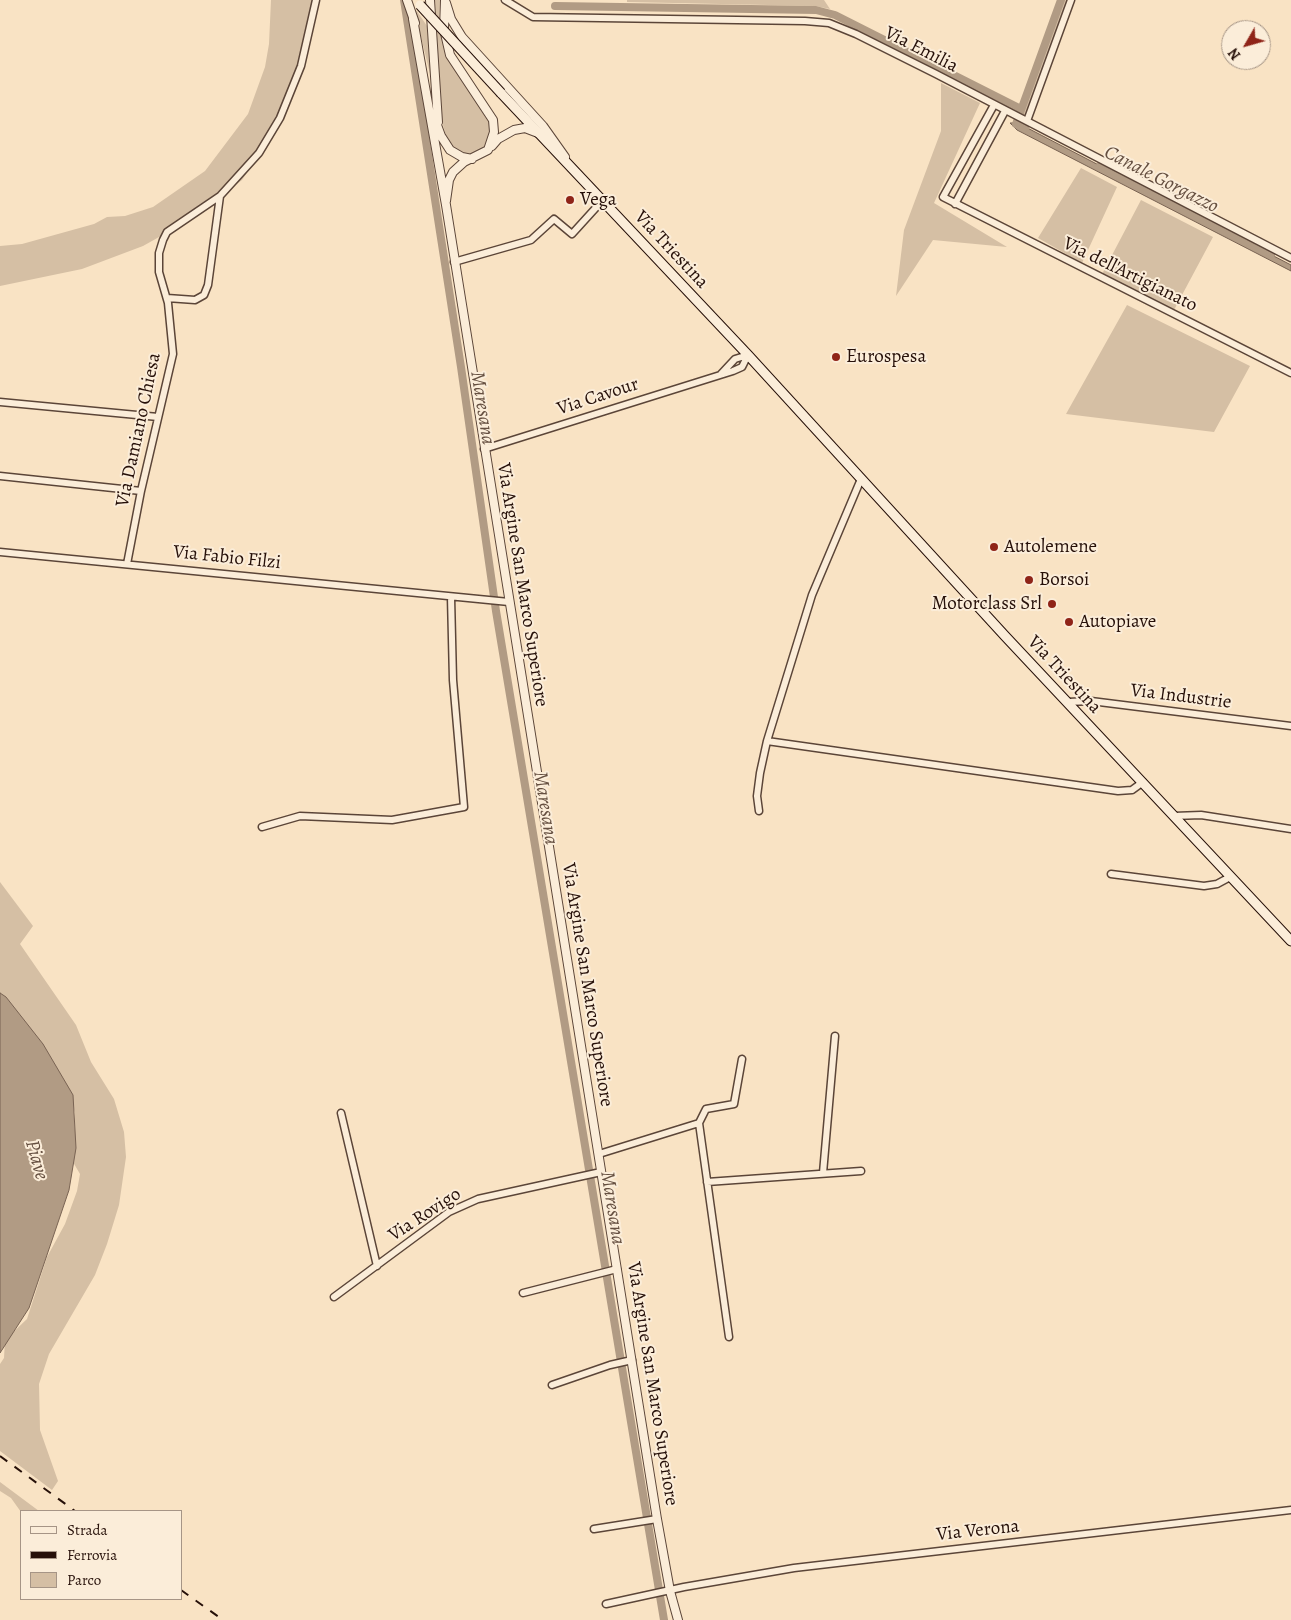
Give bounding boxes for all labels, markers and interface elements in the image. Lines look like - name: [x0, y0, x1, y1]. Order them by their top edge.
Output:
- north arrow: [1221, 20, 1271, 70]
- street label: Via Emilia: [880, 22, 962, 78]
- text: N: [1224, 44, 1245, 64]
- water label: Canale Gorgazzo: [1100, 141, 1222, 219]
- place label: Vega: [580, 189, 617, 211]
- marker: Vega: [564, 194, 576, 206]
- street label: Via Triestina: [629, 206, 713, 294]
- street label: Via dell'Artigianato: [1059, 233, 1201, 317]
- place label: Eurospesa: [846, 346, 926, 368]
- street label: Via Damiano Chiesa: [112, 351, 166, 509]
- marker: Eurospesa: [830, 351, 842, 363]
- water label: Maresana: [464, 370, 500, 446]
- street label: Via Cavour: [554, 373, 642, 421]
- street label: Via Argine San Marco Superiore: [491, 461, 553, 709]
- place label: Autolemene: [1004, 536, 1097, 558]
- street label: Via Fabio Filzi: [172, 541, 282, 575]
- marker: Autolemene: [988, 541, 1000, 553]
- place label: Borsoi: [1039, 569, 1089, 591]
- marker: Borsoi: [1023, 574, 1035, 586]
- place label: Motorclass Srl: [932, 593, 1042, 615]
- marker: Motorclass Srl: [1046, 598, 1058, 610]
- place label: Autopiave: [1079, 611, 1156, 633]
- marker: Autopiave: [1063, 616, 1075, 628]
- street label: Via Triestina: [1022, 631, 1106, 719]
- street label: Via Industrie: [1129, 680, 1233, 714]
- water label: Maresana: [527, 770, 563, 846]
- street label: Via Argine San Marco Superiore: [556, 861, 618, 1109]
- water label: Piave: [19, 1137, 53, 1183]
- water label: Maresana: [594, 1170, 630, 1246]
- street label: Via Rovigo: [384, 1183, 466, 1247]
- street label: Via Argine San Marco Superiore: [621, 1260, 683, 1508]
- legend: [20, 1510, 182, 1600]
- street label: Via Verona: [935, 1515, 1021, 1547]
- text: Strada: [67, 1520, 108, 1540]
- text: Ferrovia: [67, 1545, 117, 1565]
- text: Parco: [67, 1570, 101, 1590]

